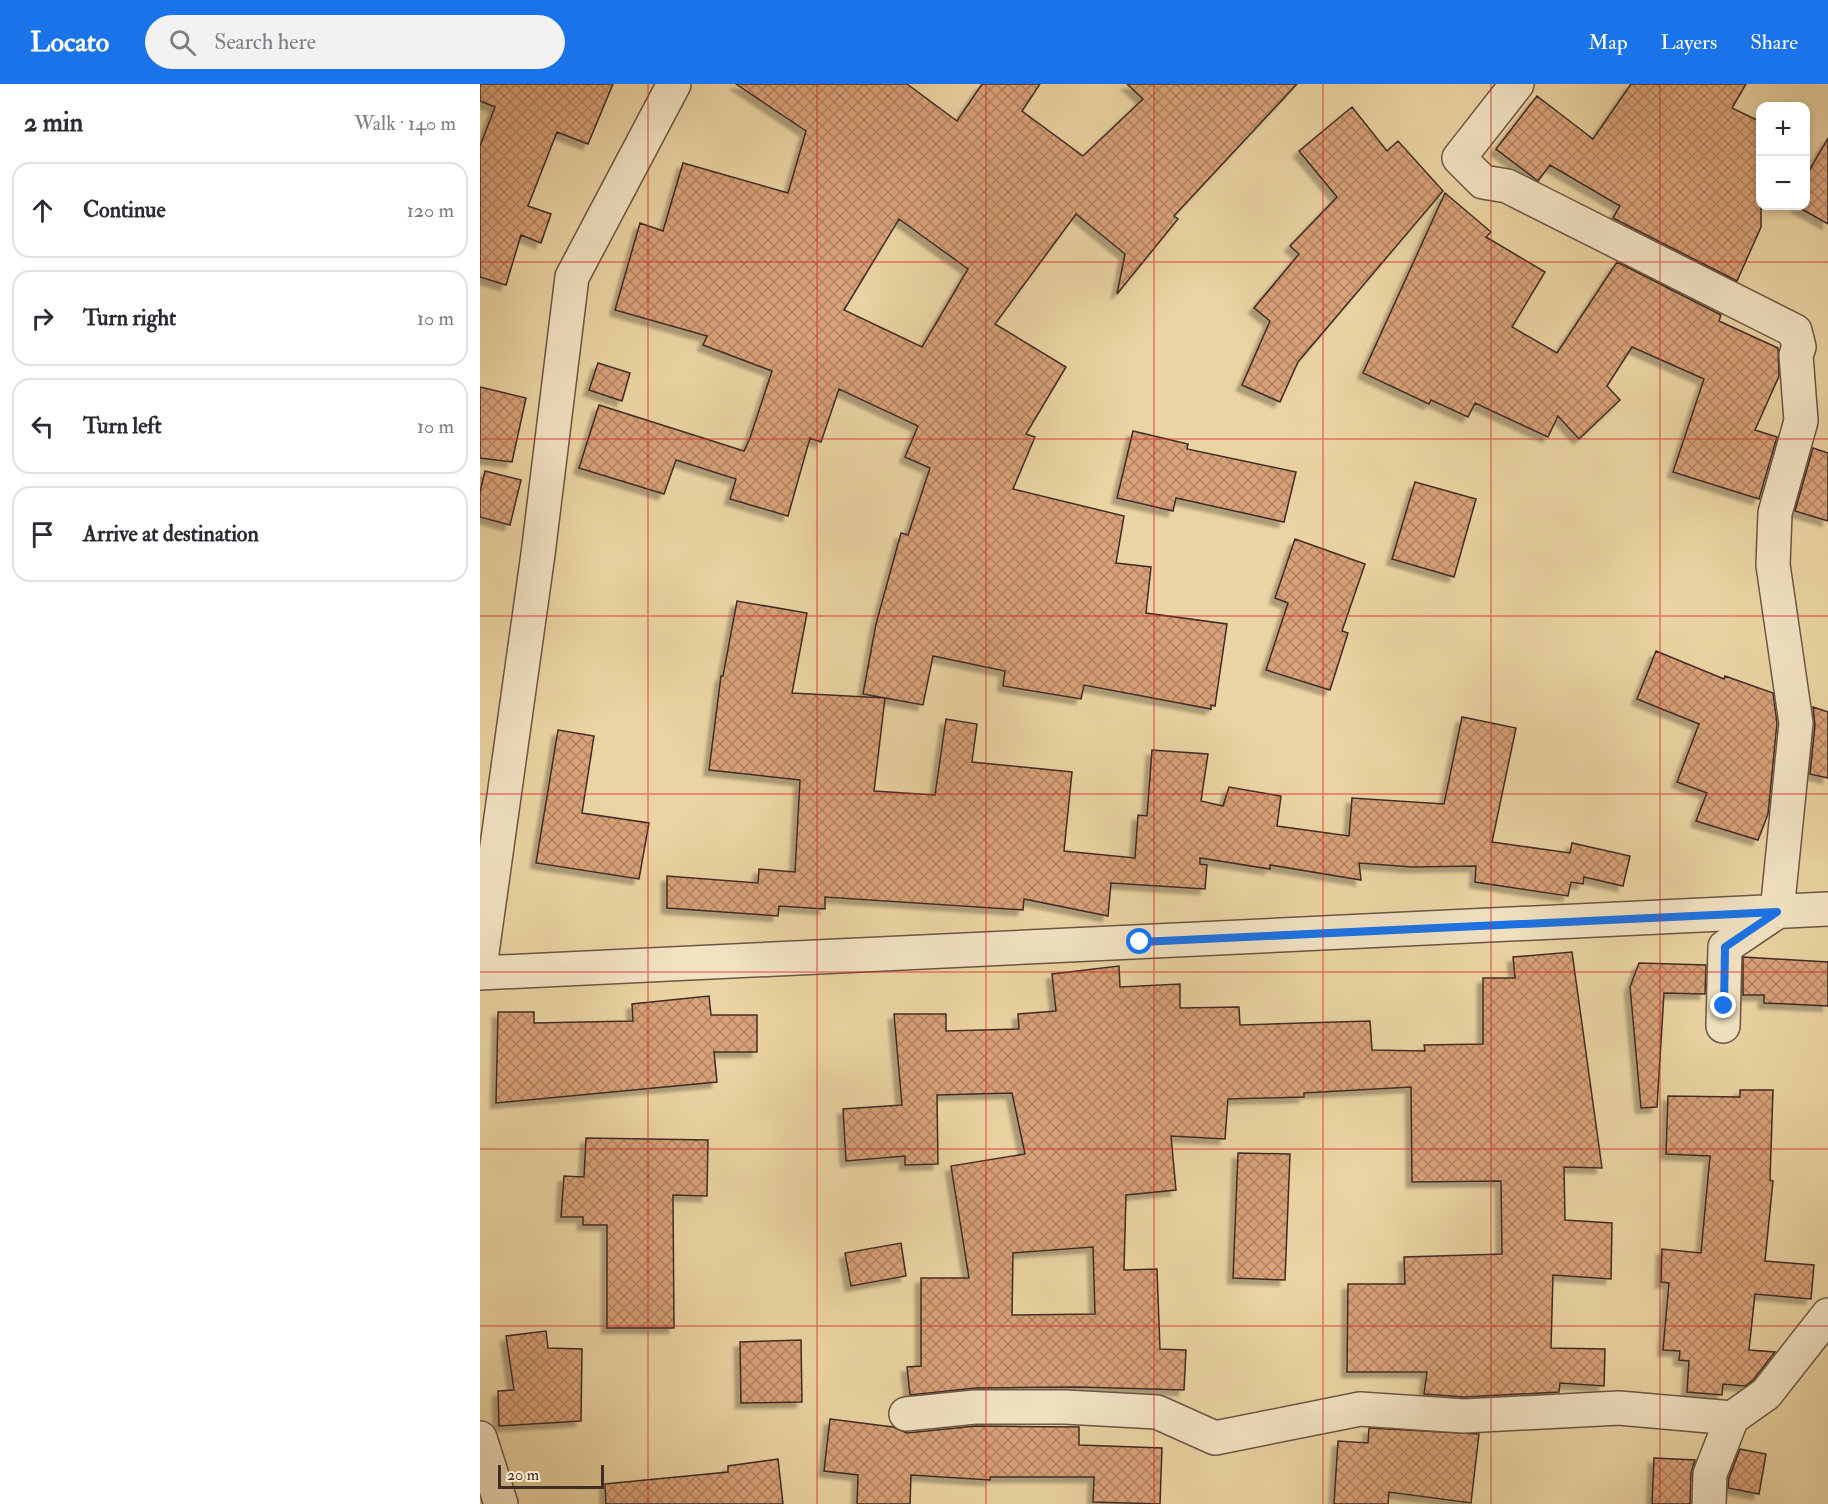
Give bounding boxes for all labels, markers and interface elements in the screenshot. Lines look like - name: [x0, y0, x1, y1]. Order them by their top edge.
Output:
- search box: [145, 15, 565, 69]
- text: Locato: [30, 25, 109, 60]
- icon: search: [166, 26, 199, 59]
- text: Search here: [214, 28, 316, 56]
- text: Map: [1588, 29, 1628, 56]
- text: Layers: [1661, 29, 1717, 56]
- text: Share: [1750, 29, 1798, 56]
- map controls: [1756, 102, 1810, 210]
- button: +: [1756, 102, 1810, 156]
- text: 2 min: [24, 107, 83, 139]
- text: Walk · 140 m: [354, 111, 456, 136]
- button: −: [1756, 156, 1810, 210]
- icon: ahead: [26, 194, 59, 227]
- text: Continue: [83, 196, 166, 224]
- text: 120 m: [407, 198, 454, 223]
- icon: right: [26, 302, 59, 335]
- text: Turn right: [83, 304, 176, 332]
- text: 10 m: [417, 306, 454, 331]
- icon: left: [26, 410, 59, 443]
- text: Turn left: [83, 412, 162, 440]
- text: 10 m: [417, 414, 454, 439]
- icon: arrive: [26, 518, 59, 551]
- text: Arrive at destination: [83, 520, 259, 548]
- route start: [1126, 928, 1152, 954]
- route end: [1710, 992, 1736, 1018]
- scale bar: [498, 1462, 604, 1490]
- text: 20 m: [507, 1465, 539, 1485]

